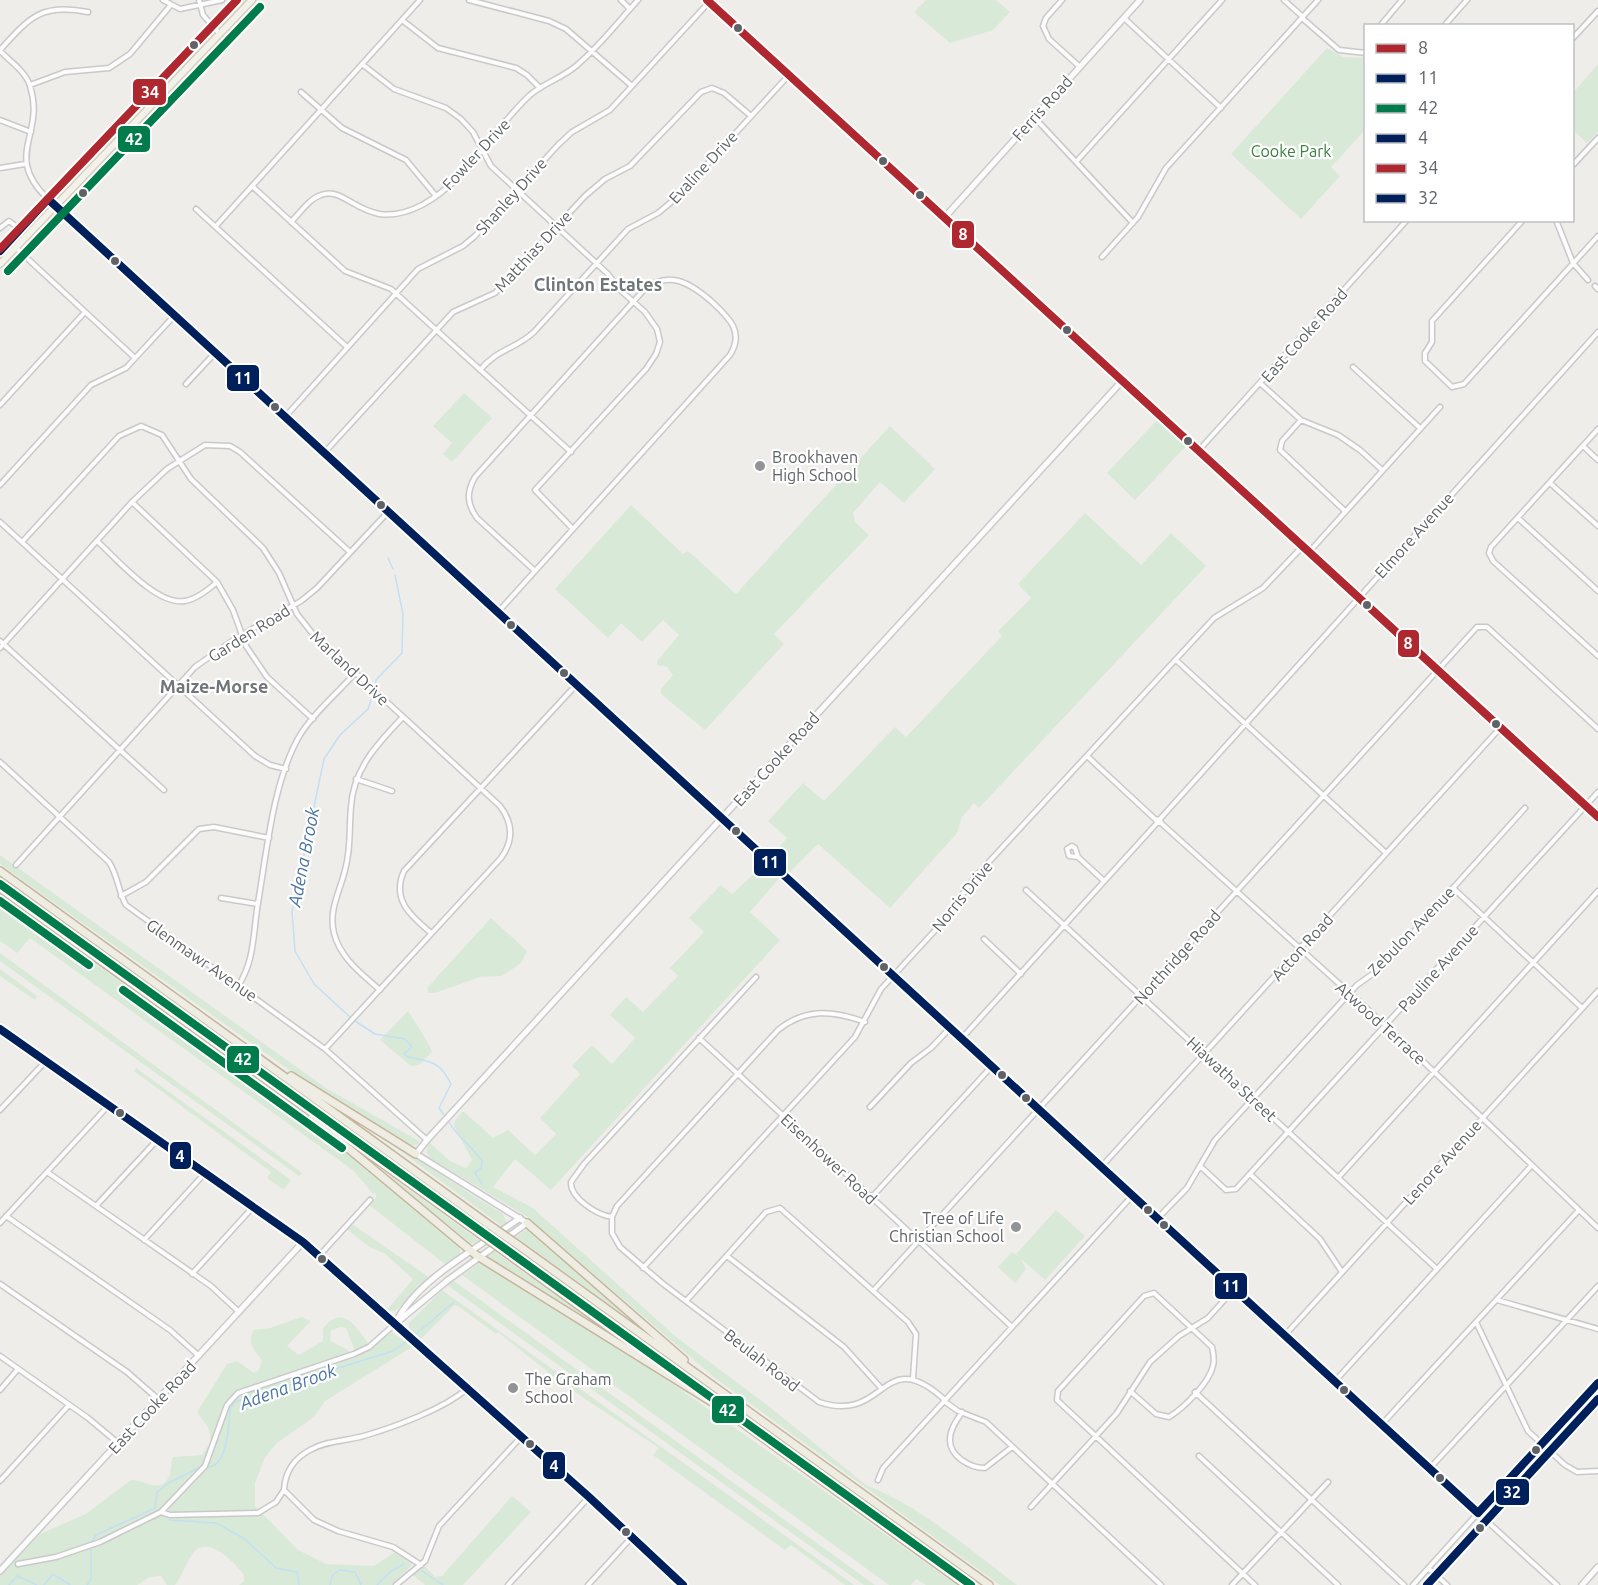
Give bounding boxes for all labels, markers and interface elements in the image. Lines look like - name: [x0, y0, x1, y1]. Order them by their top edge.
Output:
- unlabelled marker: [732, 22, 744, 34]
- legend: [1364, 24, 1574, 222]
- text: 8: [1418, 37, 1428, 57]
- unlabelled marker: [188, 39, 200, 51]
- text: 11: [1418, 67, 1438, 87]
- street label: Ferris Road: [1008, 72, 1076, 144]
- line badge: 34: [132, 78, 167, 106]
- text: 34: [141, 83, 159, 101]
- text: 42: [1418, 97, 1438, 117]
- street label: Fowler Drive: [438, 115, 514, 193]
- line badge: 42: [117, 125, 151, 153]
- street label: Evaline Drive: [665, 127, 741, 207]
- text: 4: [1418, 127, 1428, 147]
- text: 42: [125, 130, 143, 148]
- park label: Cooke Park: [1251, 142, 1331, 160]
- street label: Shanley Drive: [472, 154, 550, 238]
- unlabelled marker: [877, 155, 889, 167]
- text: 34: [1418, 157, 1438, 177]
- unlabelled marker: [77, 187, 89, 199]
- text: 32: [1418, 187, 1438, 207]
- unlabelled marker: [914, 189, 926, 201]
- street label: Matthias Drive: [491, 207, 575, 295]
- line badge: 8: [951, 220, 975, 249]
- text: 8: [958, 225, 968, 243]
- unlabelled marker: [109, 255, 121, 267]
- district label: Clinton Estates: [534, 274, 662, 294]
- street label: East Cooke Road: [1257, 284, 1351, 386]
- unlabelled marker: [1061, 324, 1073, 336]
- line badge: 11: [226, 364, 260, 392]
- text: 11: [234, 369, 252, 387]
- unlabelled marker: [269, 401, 281, 413]
- unlabelled marker: [1182, 435, 1194, 447]
- place label: Brookhaven High School: [772, 448, 858, 484]
- marker: Brookhaven High School: [753, 459, 767, 473]
- street label: Elmore Avenue: [1371, 489, 1457, 581]
- unlabelled marker: [375, 499, 387, 511]
- unlabelled marker: [1361, 599, 1373, 611]
- street label: Garden Road: [205, 601, 293, 665]
- unlabelled marker: [505, 619, 517, 631]
- street label: Marland Drive: [307, 627, 393, 709]
- line badge: 8: [1397, 629, 1420, 658]
- text: 8: [1403, 634, 1413, 652]
- unlabelled marker: [558, 667, 570, 679]
- district label: Maize-Morse: [160, 676, 268, 696]
- street label: East Cooke Road: [729, 708, 823, 810]
- unlabelled marker: [1490, 718, 1502, 730]
- water label: Adena Brook: [283, 804, 323, 909]
- unlabelled marker: [730, 825, 742, 837]
- line badge: 11: [753, 848, 787, 877]
- text: 11: [761, 853, 779, 871]
- street label: Norris Drive: [928, 857, 996, 935]
- street label: Zebulon Avenue: [1364, 883, 1458, 979]
- street label: Northridge Road: [1130, 906, 1224, 1008]
- street label: Acton Road: [1268, 910, 1336, 984]
- street label: Glenmawr Avenue: [143, 915, 261, 1005]
- street label: Pauline Avenue: [1394, 921, 1482, 1015]
- unlabelled marker: [878, 961, 890, 973]
- street label: Atwood Terrace: [1332, 978, 1430, 1068]
- street label: Hiawatha Street: [1183, 1033, 1281, 1126]
- line badge: 42: [226, 1045, 260, 1074]
- text: 42: [234, 1050, 252, 1068]
- unlabelled marker: [996, 1069, 1008, 1081]
- unlabelled marker: [1020, 1092, 1032, 1104]
- unlabelled marker: [114, 1107, 126, 1119]
- street label: Eisenhower Road: [777, 1110, 881, 1208]
- street label: Lenore Avenue: [1399, 1116, 1485, 1208]
- line badge: 4: [169, 1141, 192, 1170]
- text: 4: [175, 1147, 185, 1165]
- unlabelled marker: [1142, 1204, 1154, 1216]
- place label: Tree of Life Christian School: [889, 1209, 1004, 1245]
- unlabelled marker: [1158, 1219, 1170, 1231]
- marker: Tree of Life Christian School: [1009, 1220, 1023, 1234]
- unlabelled marker: [316, 1253, 328, 1265]
- line badge: 11: [1214, 1272, 1248, 1300]
- text: 11: [1222, 1277, 1240, 1295]
- street label: Beulah Road: [721, 1325, 803, 1395]
- street label: East Cooke Road: [105, 1357, 199, 1457]
- water label: Adena Brook: [236, 1359, 339, 1413]
- place label: The Graham School: [525, 1370, 612, 1406]
- marker: The Graham School: [506, 1381, 520, 1395]
- unlabelled marker: [1338, 1384, 1350, 1396]
- line badge: 42: [711, 1395, 745, 1424]
- text: 42: [719, 1401, 737, 1419]
- unlabelled marker: [524, 1438, 536, 1450]
- unlabelled marker: [1530, 1444, 1542, 1456]
- line badge: 4: [542, 1451, 566, 1480]
- text: 4: [549, 1457, 559, 1475]
- unlabelled marker: [1434, 1472, 1446, 1484]
- line badge: 32: [1495, 1478, 1530, 1506]
- text: 32: [1503, 1483, 1521, 1501]
- unlabelled marker: [1474, 1522, 1486, 1534]
- unlabelled marker: [620, 1526, 632, 1538]

